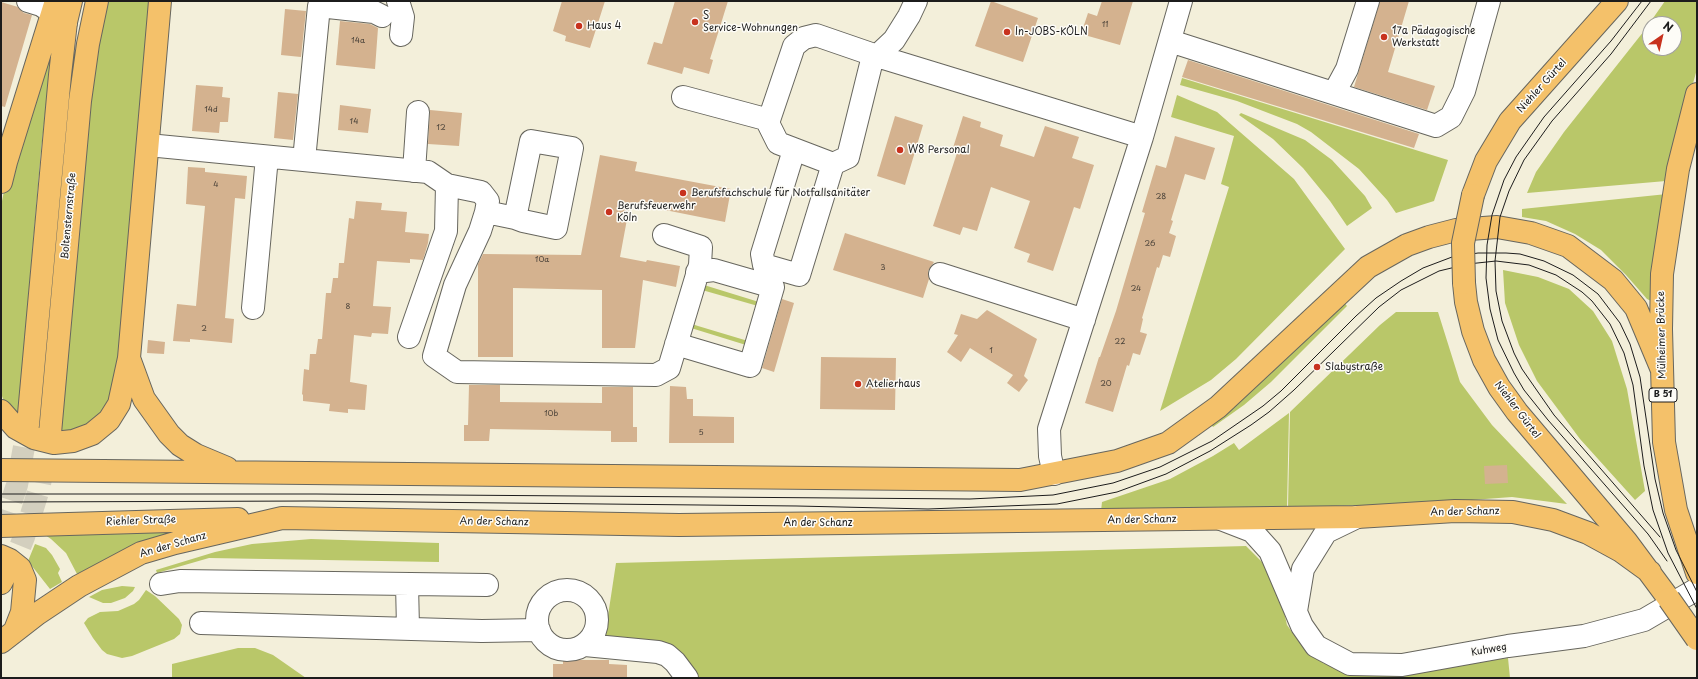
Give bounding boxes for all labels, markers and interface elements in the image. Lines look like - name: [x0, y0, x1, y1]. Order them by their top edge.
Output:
- place label: S Service-Wohnungen: [703, 10, 798, 34]
- north arrow: [1642, 16, 1682, 56]
- marker: S Service-Wohnungen: [690, 17, 700, 27]
- text: N: [1660, 17, 1677, 36]
- place label: Haus 4: [587, 20, 621, 32]
- house number: 11: [1102, 20, 1108, 30]
- marker: Haus 4: [574, 21, 584, 31]
- place label: 17a Pädagogische Werkstatt: [1392, 25, 1475, 48]
- place label: In-JOBS-KÖLN: [1015, 26, 1088, 38]
- marker: In-JOBS-KÖLN: [1002, 27, 1012, 37]
- marker: 17a Pädagogische Werkstatt: [1379, 32, 1389, 42]
- house number: 14a: [351, 36, 365, 46]
- street label: Niehler Gürtel: [1515, 57, 1569, 115]
- house number: 14d: [204, 105, 218, 115]
- house number: 14: [350, 117, 358, 127]
- house number: 12: [436, 123, 446, 133]
- place label: W8 Personal: [908, 144, 969, 156]
- marker: W8 Personal: [895, 145, 905, 155]
- street label: Boltensternstraße: [59, 172, 79, 260]
- house number: 4: [213, 180, 219, 190]
- place label: Berufsfachschule für Notfallsanitäter: [691, 187, 870, 199]
- marker: Berufsfachschule für Notfallsanitäter: [678, 188, 688, 198]
- house number: 28: [1156, 192, 1166, 202]
- place label: Berufsfeuerwehr Köln: [617, 200, 696, 224]
- marker: Berufsfeuerwehr Köln: [604, 207, 614, 217]
- house number: 26: [1145, 239, 1155, 249]
- house number: 10a: [535, 255, 549, 265]
- house number: 3: [880, 263, 886, 273]
- house number: 24: [1131, 284, 1141, 294]
- street label: Mülheimer Brücke: [1655, 291, 1669, 379]
- house number: 8: [346, 302, 350, 312]
- house number: 2: [201, 324, 207, 334]
- house number: 22: [1115, 337, 1125, 347]
- house number: 1: [989, 346, 993, 356]
- place label: Slabystraße: [1325, 361, 1383, 373]
- marker: Slabystraße: [1312, 362, 1322, 372]
- place label: Atelierhaus: [866, 378, 920, 390]
- marker: Atelierhaus: [853, 379, 863, 389]
- house number: 20: [1100, 379, 1112, 389]
- street label: Niehler Gürtel: [1492, 379, 1542, 441]
- road number: B 51: [1649, 388, 1677, 402]
- house number: 10b: [544, 409, 558, 419]
- house number: 5: [698, 428, 704, 438]
- street label: An der Schanz: [1430, 505, 1500, 519]
- street label: An der Schanz: [1107, 513, 1177, 527]
- street label: Riehler Straße: [106, 514, 176, 528]
- street label: An der Schanz: [459, 515, 529, 529]
- street label: An der Schanz: [784, 517, 852, 529]
- street label: An der Schanz: [138, 530, 208, 560]
- street label: Kuhweg: [1470, 641, 1508, 659]

